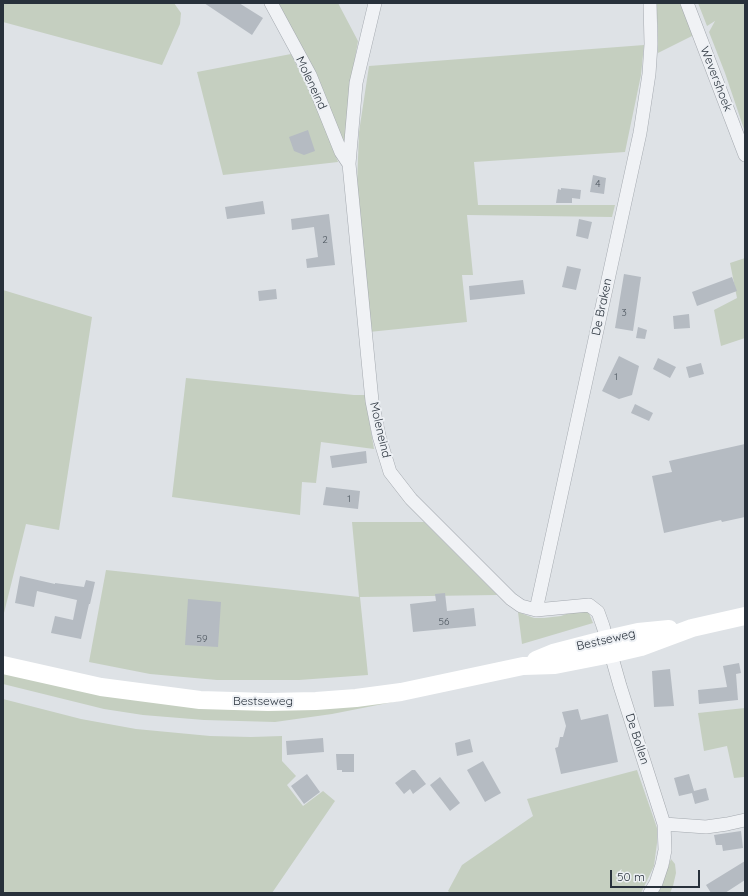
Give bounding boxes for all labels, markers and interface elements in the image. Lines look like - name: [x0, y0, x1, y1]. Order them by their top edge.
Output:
- street label: Wevershoek: [697, 44, 735, 114]
- street label: Moleneind: [292, 54, 330, 112]
- house number: 4: [595, 178, 601, 190]
- house number: 2: [322, 234, 328, 246]
- street label: De Braken: [589, 277, 615, 337]
- house number: 3: [621, 307, 627, 319]
- house number: 1: [614, 371, 618, 383]
- street label: Moleneind: [367, 401, 393, 459]
- house number: 1: [347, 493, 351, 505]
- house number: 56: [439, 616, 449, 628]
- street label: Bestseweg: [575, 626, 637, 654]
- house number: 59: [196, 633, 208, 645]
- street label: Bestseweg: [233, 694, 293, 708]
- street label: De Bollen: [622, 712, 652, 766]
- scale bar: [612, 862, 702, 888]
- text: 50 m: [617, 869, 645, 884]

